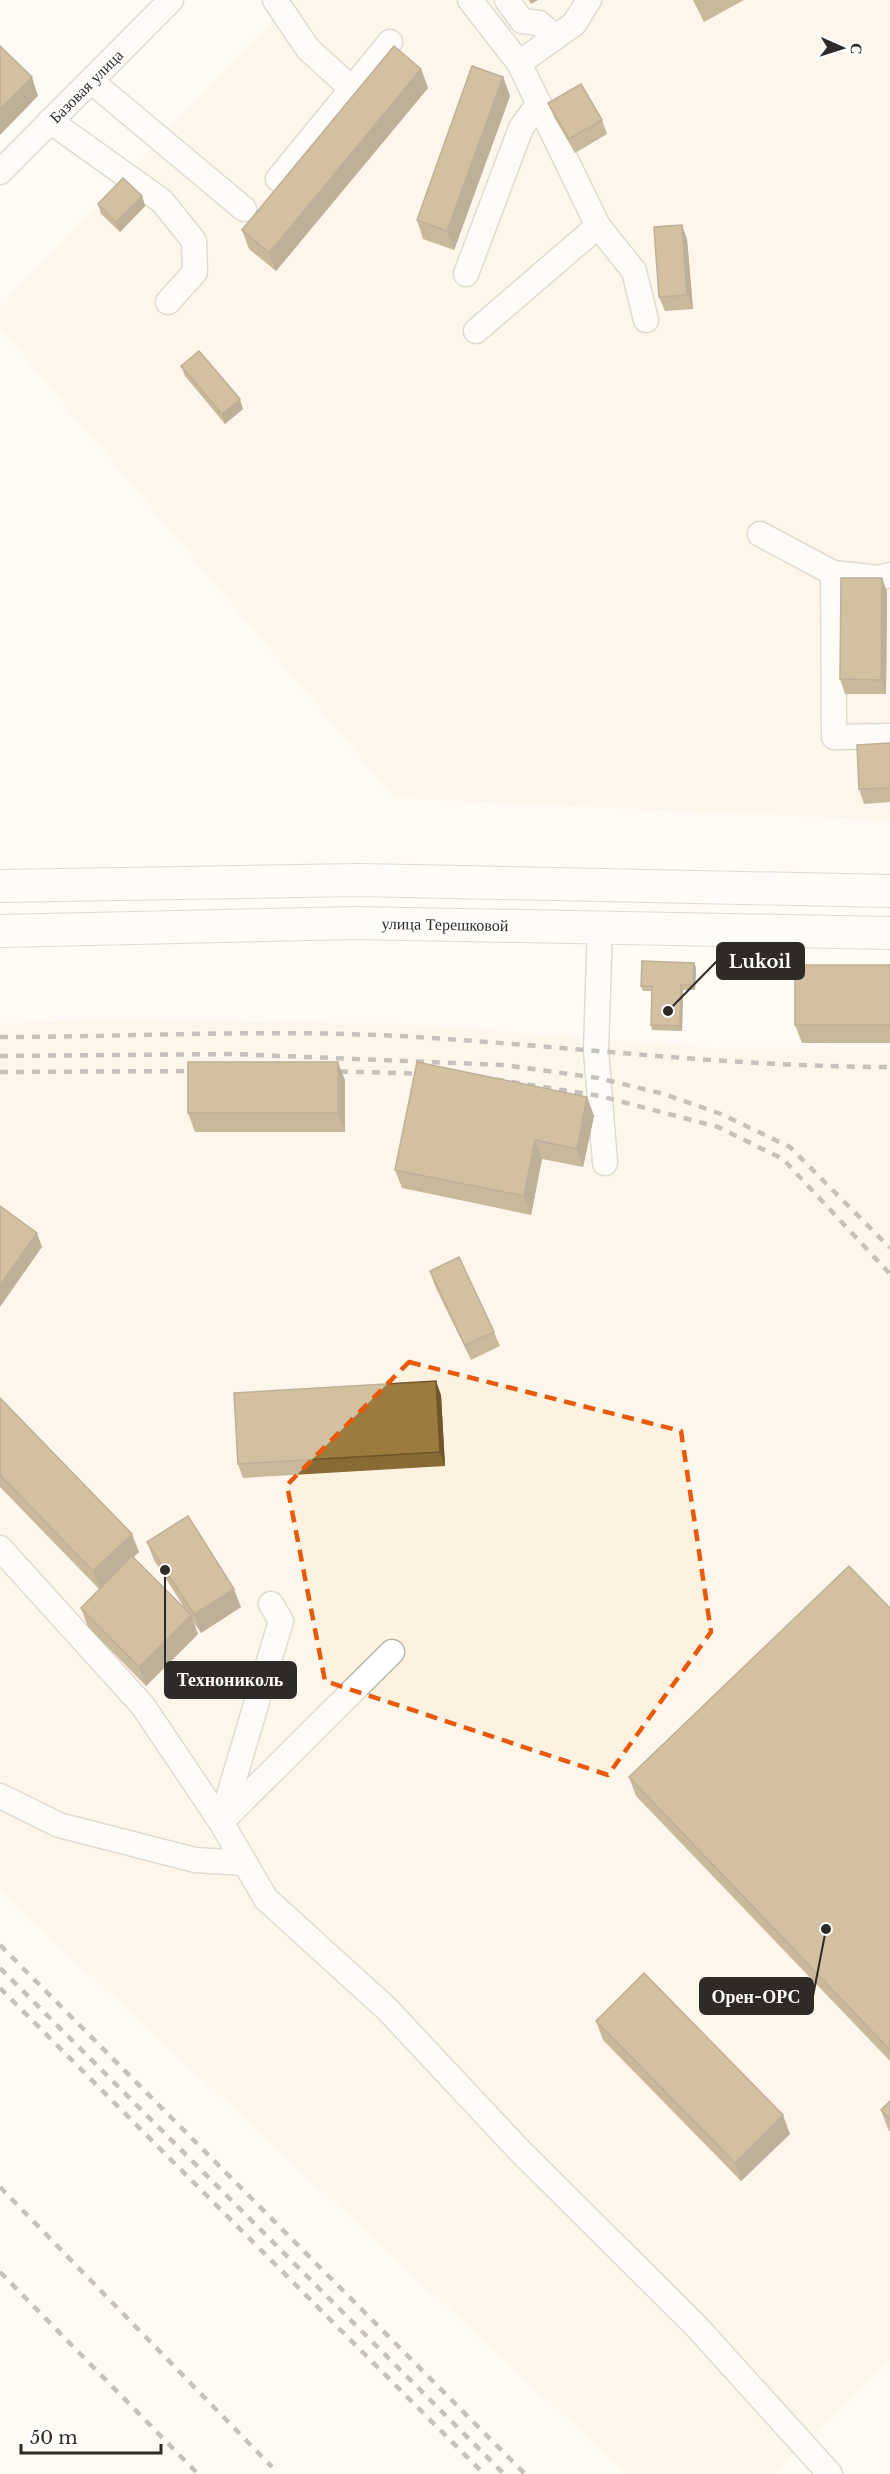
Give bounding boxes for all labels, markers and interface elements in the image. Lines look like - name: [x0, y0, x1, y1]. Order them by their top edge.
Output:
- north arrow: [812, 18, 872, 78]
- text: С: [847, 42, 867, 55]
- street label: Базовая улица: [45, 45, 127, 127]
- street label: улица Терешковой: [381, 913, 509, 935]
- callout: Lukoil: [717, 943, 804, 979]
- text: Lukoil: [729, 951, 792, 973]
- callout: Технониколь: [165, 1662, 296, 1698]
- text: Технониколь: [177, 1669, 284, 1691]
- callout: Орен-ОРС: [700, 1978, 813, 2014]
- text: Орен-ОРС: [712, 1986, 800, 2008]
- scale bar: [21, 2417, 160, 2455]
- text: 50 m: [30, 2427, 78, 2449]

